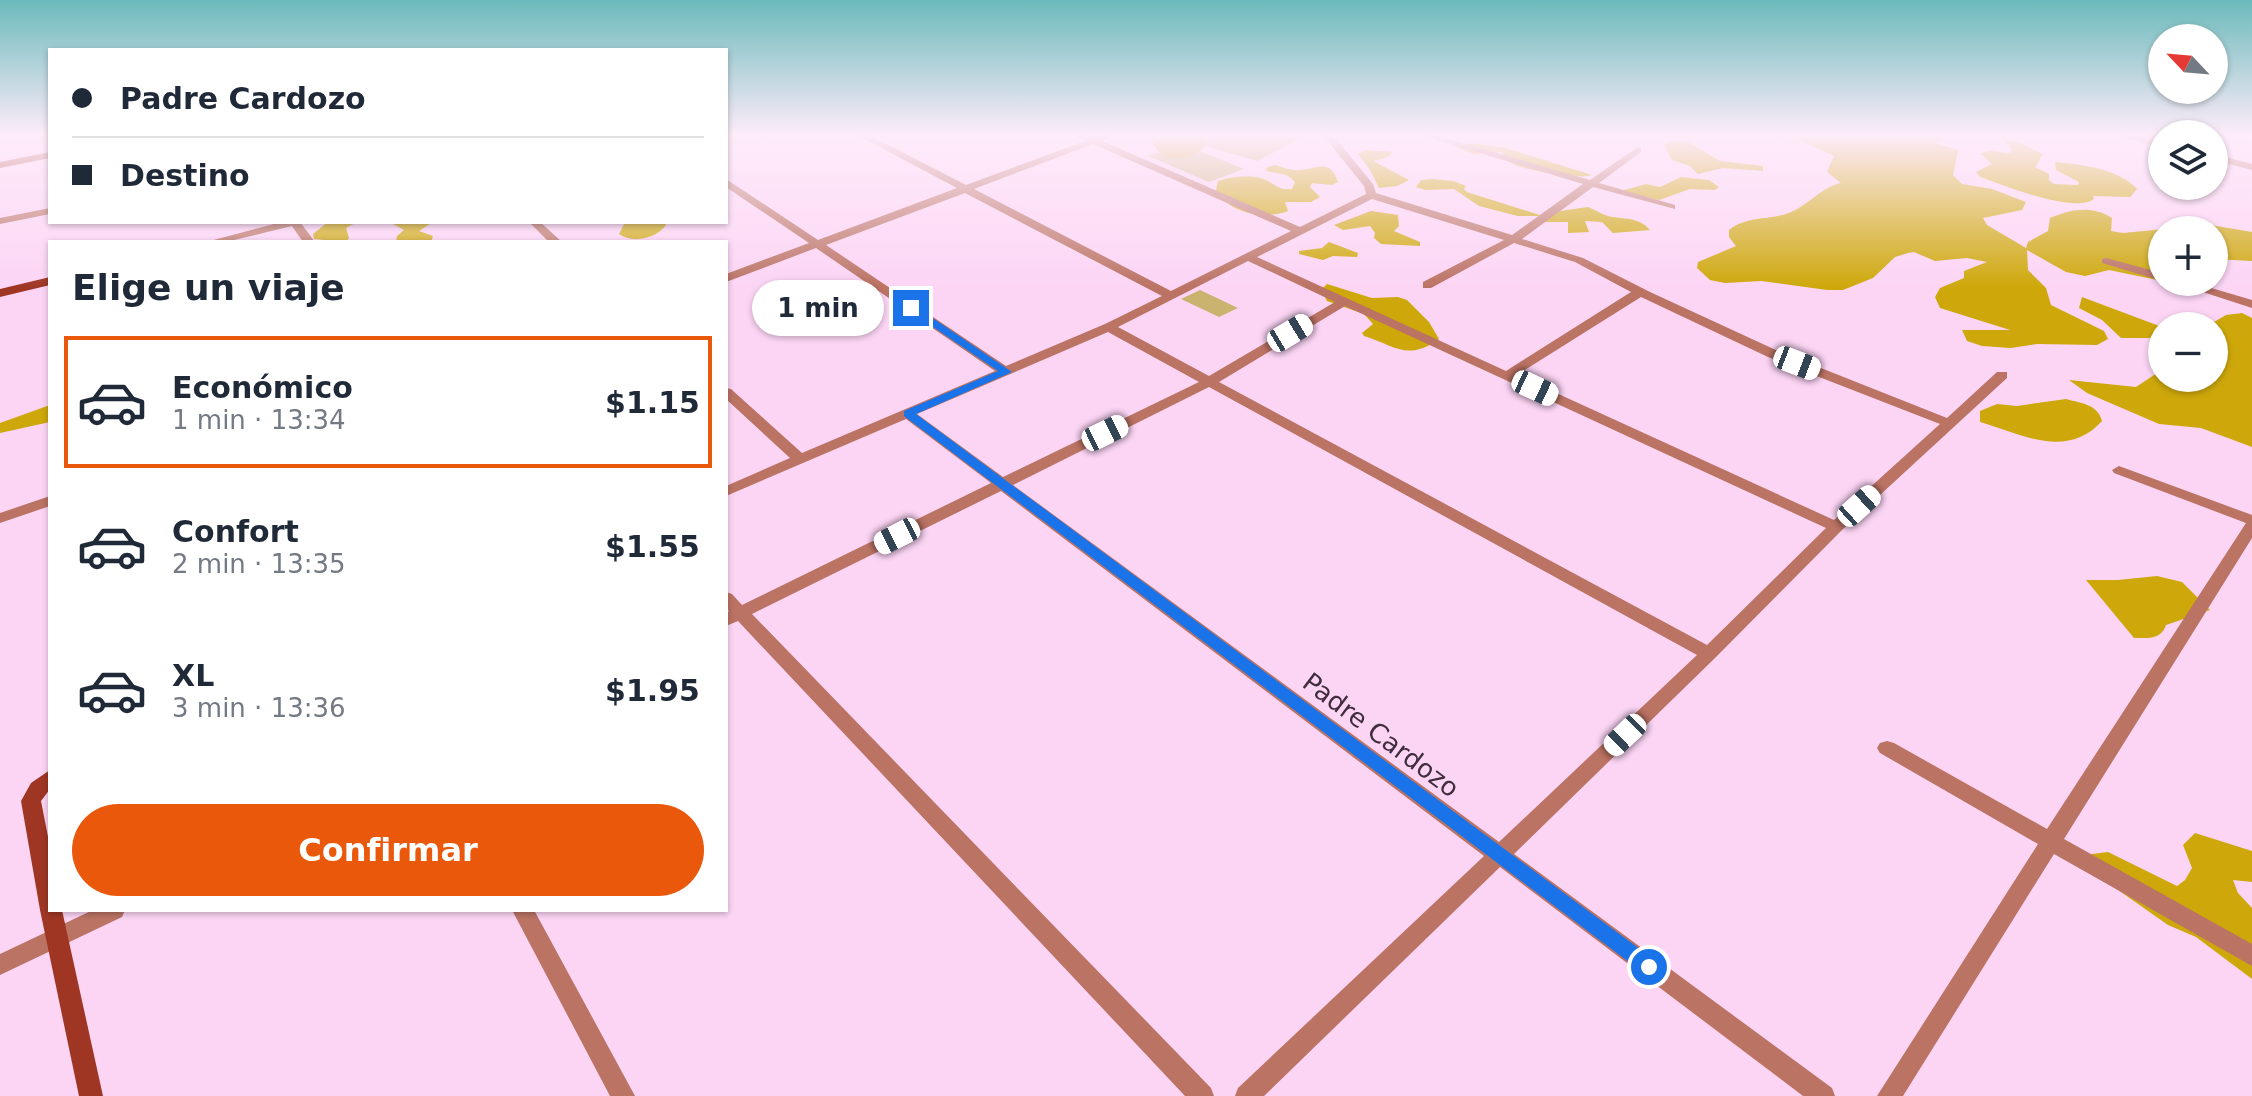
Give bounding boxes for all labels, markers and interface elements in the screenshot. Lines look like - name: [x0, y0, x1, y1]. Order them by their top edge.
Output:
- north arrow: [2148, 24, 2228, 104]
- map controls: [2148, 24, 2228, 392]
- text: Padre Cardozo: [120, 81, 366, 116]
- button: layers: [2148, 120, 2228, 200]
- text: Destino: [120, 158, 250, 193]
- button: +: [2148, 216, 2228, 296]
- text: Elige un viaje: [72, 267, 345, 308]
- callout: 1 min: [751, 280, 883, 336]
- route end: [893, 290, 929, 326]
- text: 1 min: [777, 293, 859, 323]
- car: [1263, 310, 1317, 356]
- button: −: [2148, 312, 2228, 392]
- car: [1770, 343, 1824, 383]
- icon: car: [76, 366, 148, 438]
- car: [1508, 367, 1562, 409]
- text: Económico: [172, 370, 353, 405]
- text: $1.15: [605, 385, 700, 420]
- text: 1 min · 13:34: [172, 405, 346, 435]
- car: [1078, 412, 1132, 454]
- car: [1833, 481, 1885, 531]
- icon: car: [76, 510, 148, 582]
- text: Confort: [172, 514, 299, 549]
- car: [870, 514, 924, 558]
- text: $1.55: [605, 529, 700, 564]
- text: 2 min · 13:35: [172, 549, 346, 579]
- icon: car: [76, 654, 148, 726]
- text: XL: [172, 658, 214, 693]
- street label: Padre Cardozo: [1297, 667, 1465, 803]
- text: $1.95: [605, 673, 700, 708]
- text: 3 min · 13:36: [172, 693, 346, 723]
- car: [1599, 710, 1651, 760]
- button: Confirmar: [72, 804, 704, 896]
- route start: [1631, 949, 1667, 985]

